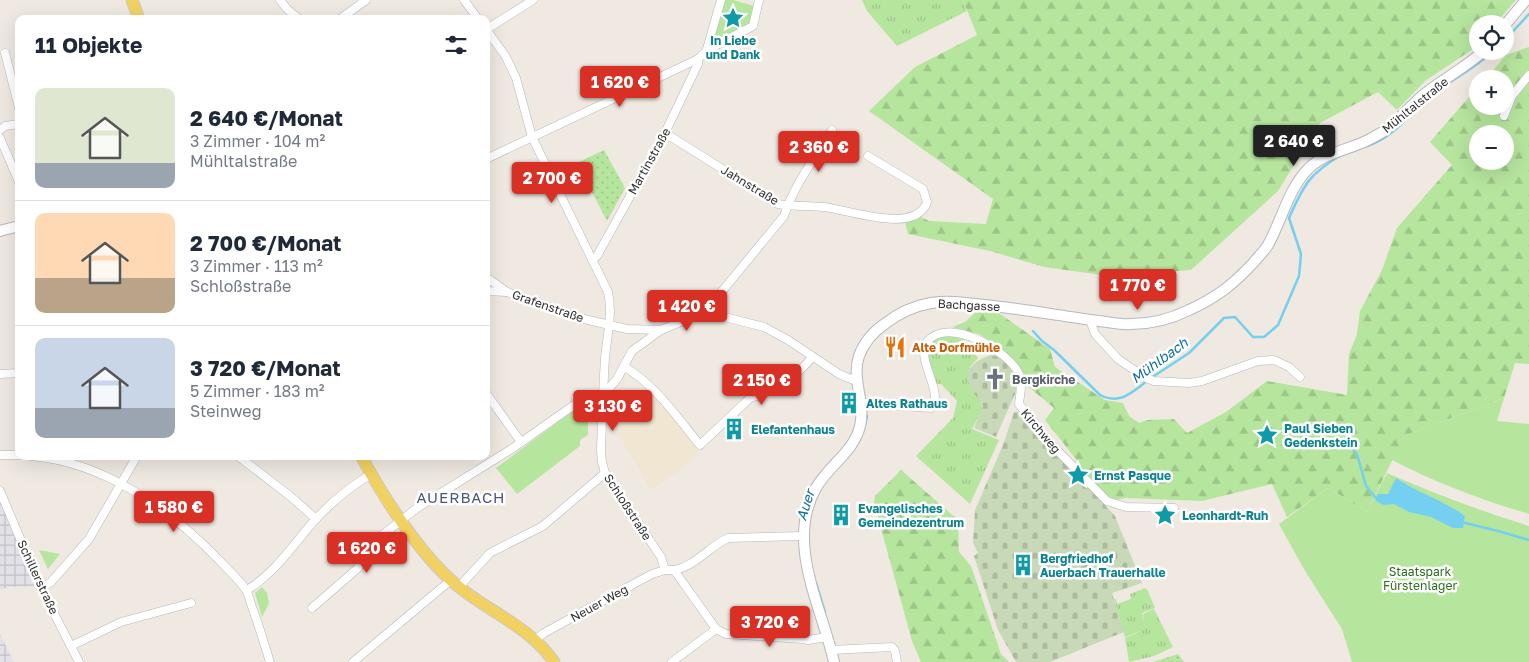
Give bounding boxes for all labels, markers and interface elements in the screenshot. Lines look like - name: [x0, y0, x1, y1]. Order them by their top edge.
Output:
- place icon: In Liebe und Dank: [720, 5, 746, 31]
- map controls: [1469, 15, 1514, 170]
- button: locate: [1469, 15, 1514, 60]
- icon: filters: [442, 31, 470, 59]
- text: 11 Objekte: [35, 32, 142, 58]
- place label: In Liebe und Dank: [706, 33, 760, 62]
- pin: 1 620 €: [574, 66, 666, 108]
- button: +: [1469, 70, 1514, 115]
- text: 1 620 €: [591, 72, 649, 92]
- street label: Mühltalstraße: [1379, 74, 1451, 136]
- text: 2 640 €/Monat: [190, 105, 343, 131]
- icon: home: [75, 108, 135, 168]
- pin: 2 640 €: [1248, 124, 1340, 167]
- street label: Martinstraße: [625, 125, 673, 197]
- button: −: [1469, 125, 1514, 170]
- pin: 2 360 €: [773, 130, 865, 173]
- text: 3 Zimmer · 104 m²: [190, 131, 325, 151]
- text: 2 640 €: [1264, 131, 1324, 151]
- text: 2 360 €: [789, 137, 849, 157]
- text: Mühltalstraße: [190, 151, 297, 171]
- pin: 2 700 €: [506, 162, 598, 204]
- street label: Jahnstraße: [718, 162, 782, 208]
- text: 2 700 €: [523, 168, 581, 188]
- text: 2 700 €/Monat: [190, 230, 342, 256]
- icon: home: [75, 233, 135, 293]
- text: 3 Zimmer · 113 m²: [190, 256, 323, 276]
- pin: 1 770 €: [1092, 268, 1184, 311]
- text: 1 770 €: [1110, 275, 1166, 295]
- text: Schloßstraße: [190, 276, 291, 296]
- street label: Grafenstraße: [510, 287, 586, 325]
- pin: 1 420 €: [641, 290, 733, 332]
- text: 1 420 €: [658, 296, 716, 316]
- street label: Bachgasse: [937, 296, 1001, 314]
- water label: Mühlbach: [1127, 333, 1192, 386]
- restaurant icon: Alte Dorfmühle: [882, 334, 908, 360]
- place label: Alte Dorfmühle: [912, 340, 1000, 355]
- text: 3 720 €/Monat: [190, 355, 341, 381]
- icon: home: [75, 358, 135, 418]
- pin: 2 150 €: [716, 364, 808, 406]
- church icon: Bergkirche: [982, 366, 1008, 392]
- text: 2 150 €: [733, 370, 791, 390]
- place label: Bergkirche: [1012, 372, 1075, 387]
- text: 5 Zimmer · 183 m²: [190, 381, 325, 401]
- pin: 3 130 €: [567, 390, 659, 432]
- building icon: Altes Rathaus: [836, 390, 862, 416]
- text: 3 130 €: [584, 396, 642, 416]
- place label: Altes Rathaus: [866, 396, 948, 411]
- text: Steinweg: [190, 401, 262, 421]
- street label: Kirchweg: [1018, 406, 1064, 456]
- building icon: Elefantenhaus: [721, 416, 747, 442]
- place label: Paul Sieben Gedenkstein: [1284, 421, 1358, 450]
- place label: Elefantenhaus: [751, 422, 835, 437]
- place icon: Paul Sieben Gedenkstein: [1254, 422, 1280, 448]
- place icon: Ernst Pasque: [1065, 462, 1091, 488]
- place label: Ernst Pasque: [1094, 468, 1171, 483]
- street label: Schloßstraße: [601, 471, 655, 543]
- water label: Auer: [792, 485, 819, 522]
- district label: AUERBACH: [416, 488, 506, 506]
- pin: 1 580 €: [128, 490, 220, 533]
- text: 1 580 €: [145, 497, 203, 517]
- place label: Evangelisches Gemeindezentrum: [858, 501, 964, 530]
- building icon: Evangelisches Gemeindezentrum: [828, 502, 854, 528]
- place icon: Leonhardt-Ruh: [1152, 502, 1178, 528]
- place label: Leonhardt-Ruh: [1182, 508, 1268, 523]
- pin: 1 620 €: [321, 532, 413, 574]
- street label: Schillerstraße: [14, 537, 62, 617]
- text: 1 620 €: [338, 538, 396, 558]
- place label: Bergfriedhof Auerbach Trauerhalle: [1040, 551, 1166, 580]
- building icon: Bergfriedhof Auerbach Trauerhalle: [1010, 552, 1036, 578]
- park label: Staatspark Fürstenlager: [1383, 564, 1457, 593]
- street label: Neuer Weg: [568, 581, 630, 625]
- pin: 3 720 €: [724, 606, 816, 648]
- text: 3 720 €: [741, 612, 799, 632]

